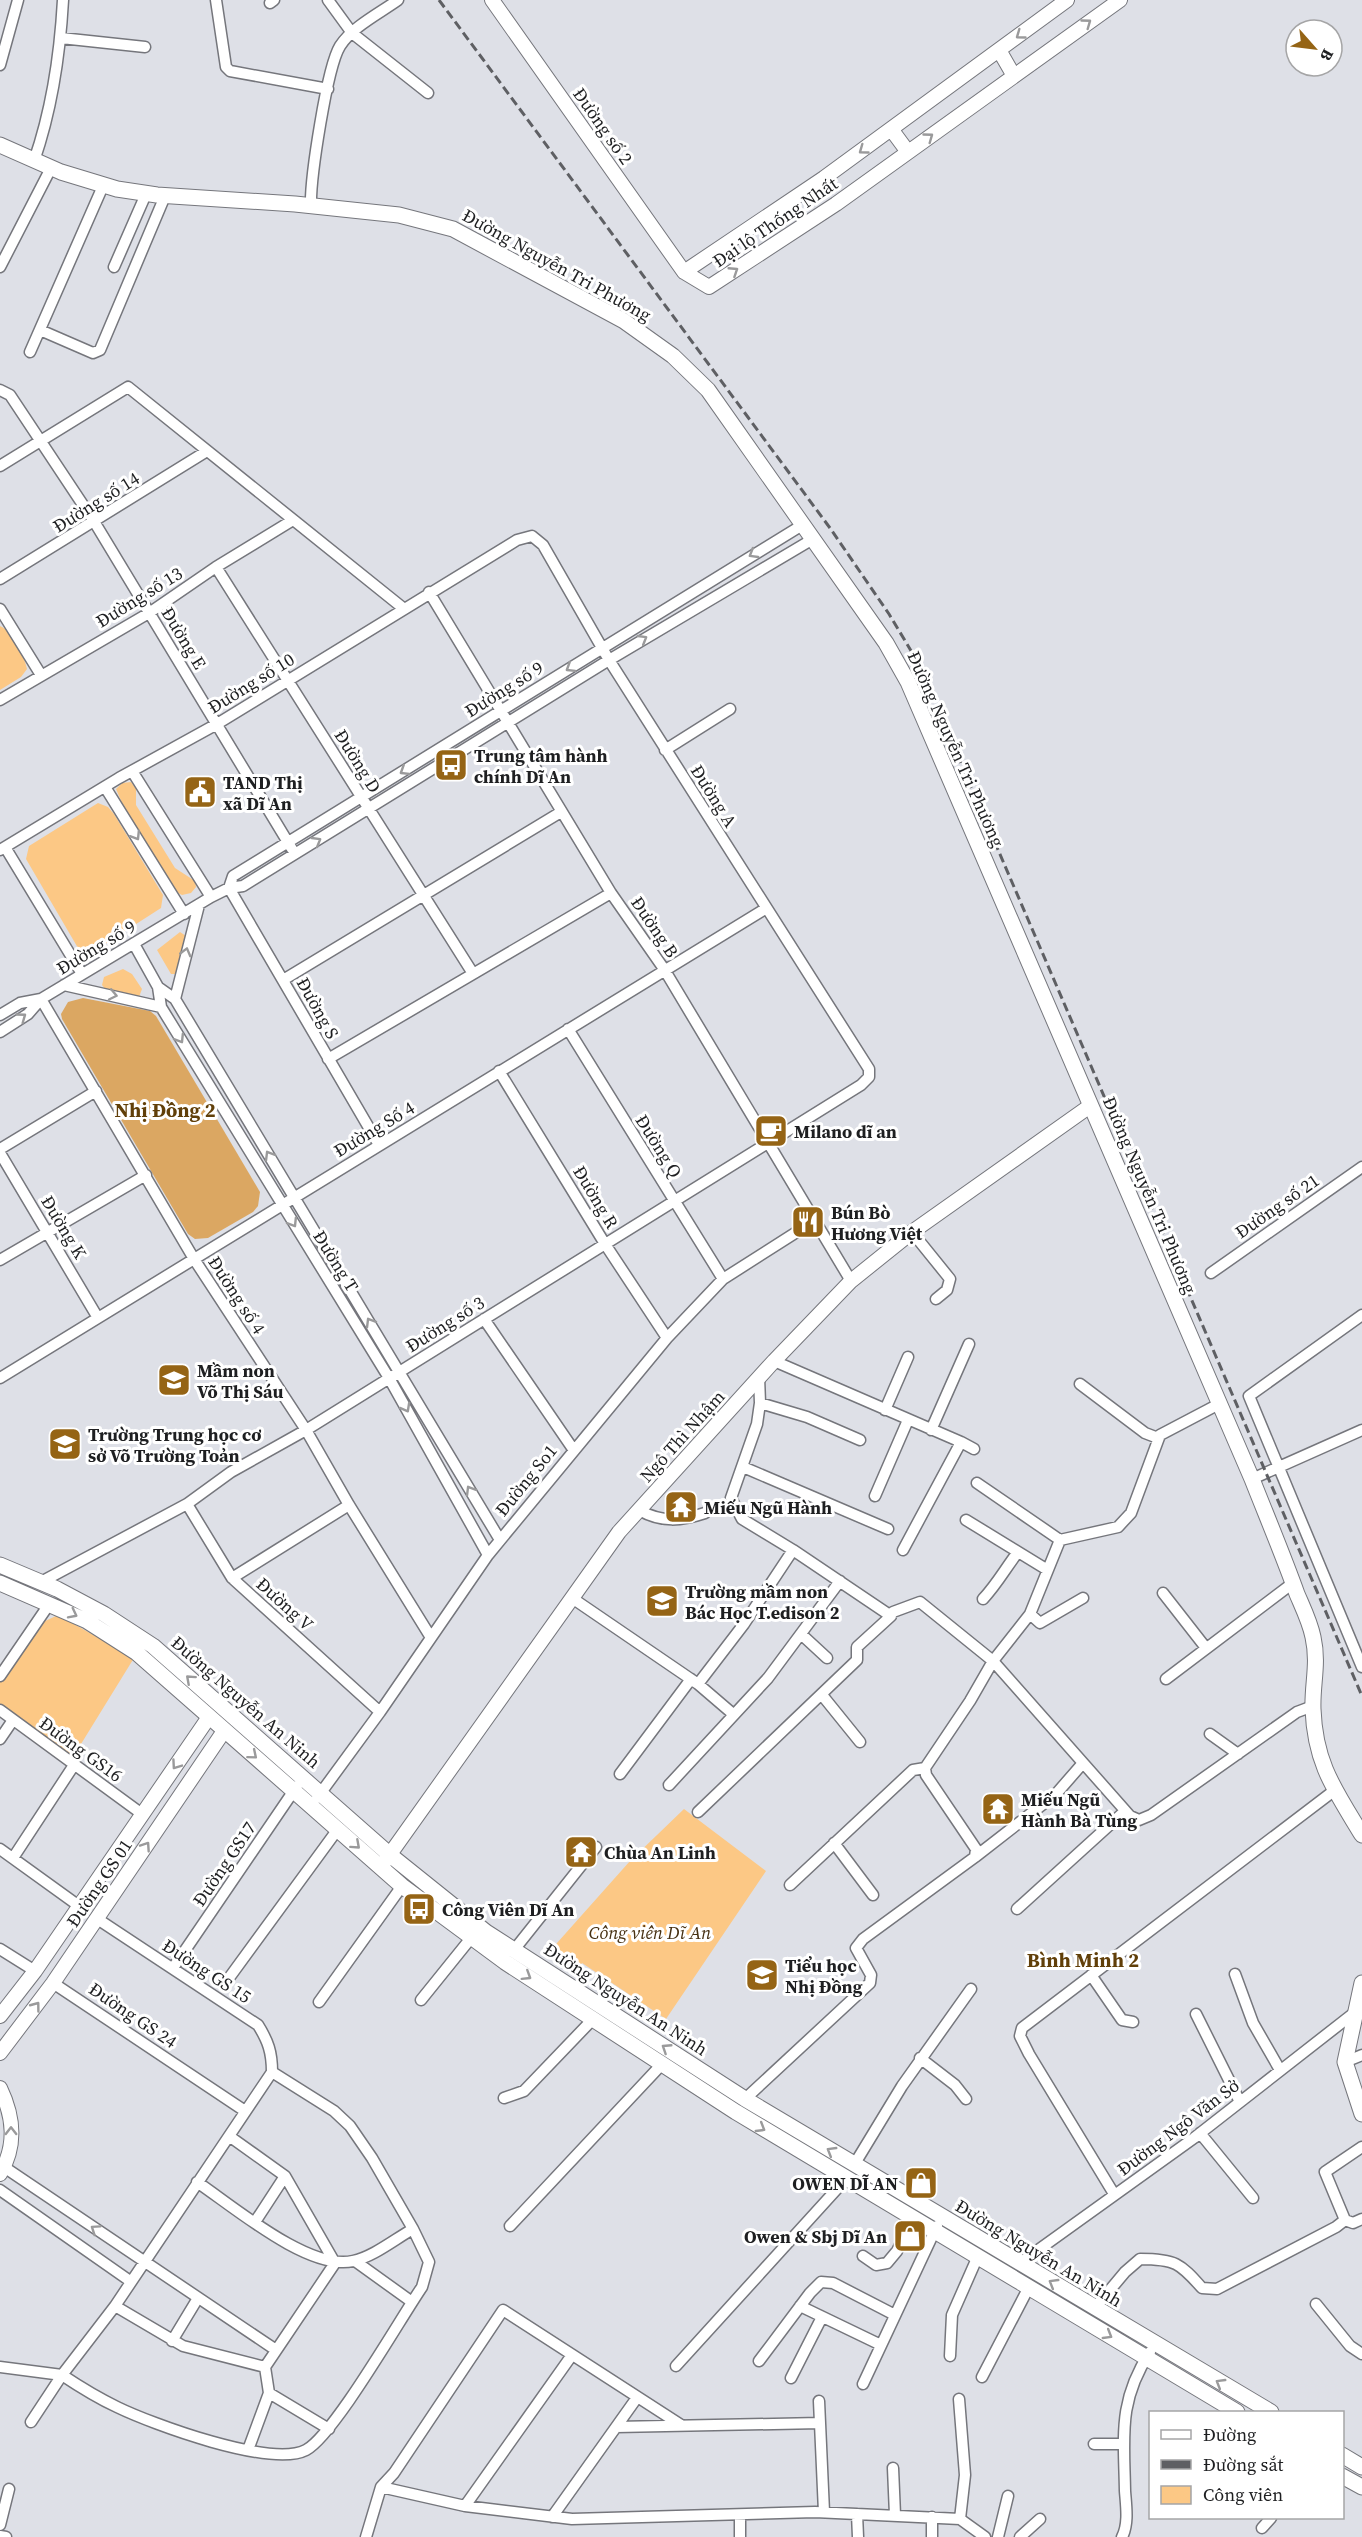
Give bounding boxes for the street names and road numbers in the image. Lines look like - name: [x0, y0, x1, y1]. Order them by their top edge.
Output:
- street label: Đường số 2: [567, 83, 639, 169]
- street label: Đại lộ Thống Nhất: [708, 171, 842, 273]
- street label: Đường Nguyễn Tri Phương: [458, 203, 656, 327]
- street label: Đường số 14: [48, 466, 144, 538]
- street label: Đường số 13: [91, 561, 187, 633]
- street label: Đường E: [156, 602, 212, 674]
- street label: Đường số 10: [203, 647, 299, 719]
- street label: Đường Nguyễn Tri Phương: [901, 647, 1011, 851]
- street label: Đường số 9: [460, 655, 548, 723]
- street label: Đường D: [329, 725, 387, 797]
- street label: Đường A: [685, 760, 743, 832]
- street label: Đường B: [625, 891, 685, 963]
- street label: Đường số 9: [52, 913, 140, 981]
- street label: Đường S: [291, 973, 345, 1043]
- street label: Đường Nguyễn Tri Phương: [1097, 1092, 1203, 1298]
- street label: Đường Số 4: [329, 1095, 419, 1163]
- street label: Đường Q: [630, 1110, 688, 1182]
- street label: Đường R: [567, 1161, 625, 1233]
- street label: Đường số 21: [1230, 1168, 1324, 1244]
- street label: Đường K: [35, 1191, 93, 1263]
- street label: Đường T: [307, 1226, 365, 1297]
- street label: Đường số 4: [202, 1251, 272, 1339]
- street label: Đường số 3: [401, 1290, 489, 1358]
- street label: Ngô Thì Nhậm: [634, 1384, 730, 1488]
- street label: Đường So1: [489, 1439, 563, 1521]
- street label: Đường V: [251, 1572, 319, 1636]
- street label: Đường Nguyễn An Ninh: [166, 1630, 326, 1774]
- street label: Đường GS16: [34, 1710, 128, 1788]
- street label: Đường GS17: [186, 1817, 262, 1911]
- street label: Đường GS 01: [60, 1834, 138, 1932]
- street label: Đường GS 15: [158, 1933, 256, 2009]
- street label: Đường Nguyễn An Ninh: [539, 1937, 713, 2061]
- street label: Đường GS 24: [84, 1976, 182, 2054]
- street label: Đường Ngô Văn Sở: [1112, 2073, 1244, 2181]
- street label: Đường Nguyễn An Ninh: [951, 2193, 1127, 2313]

